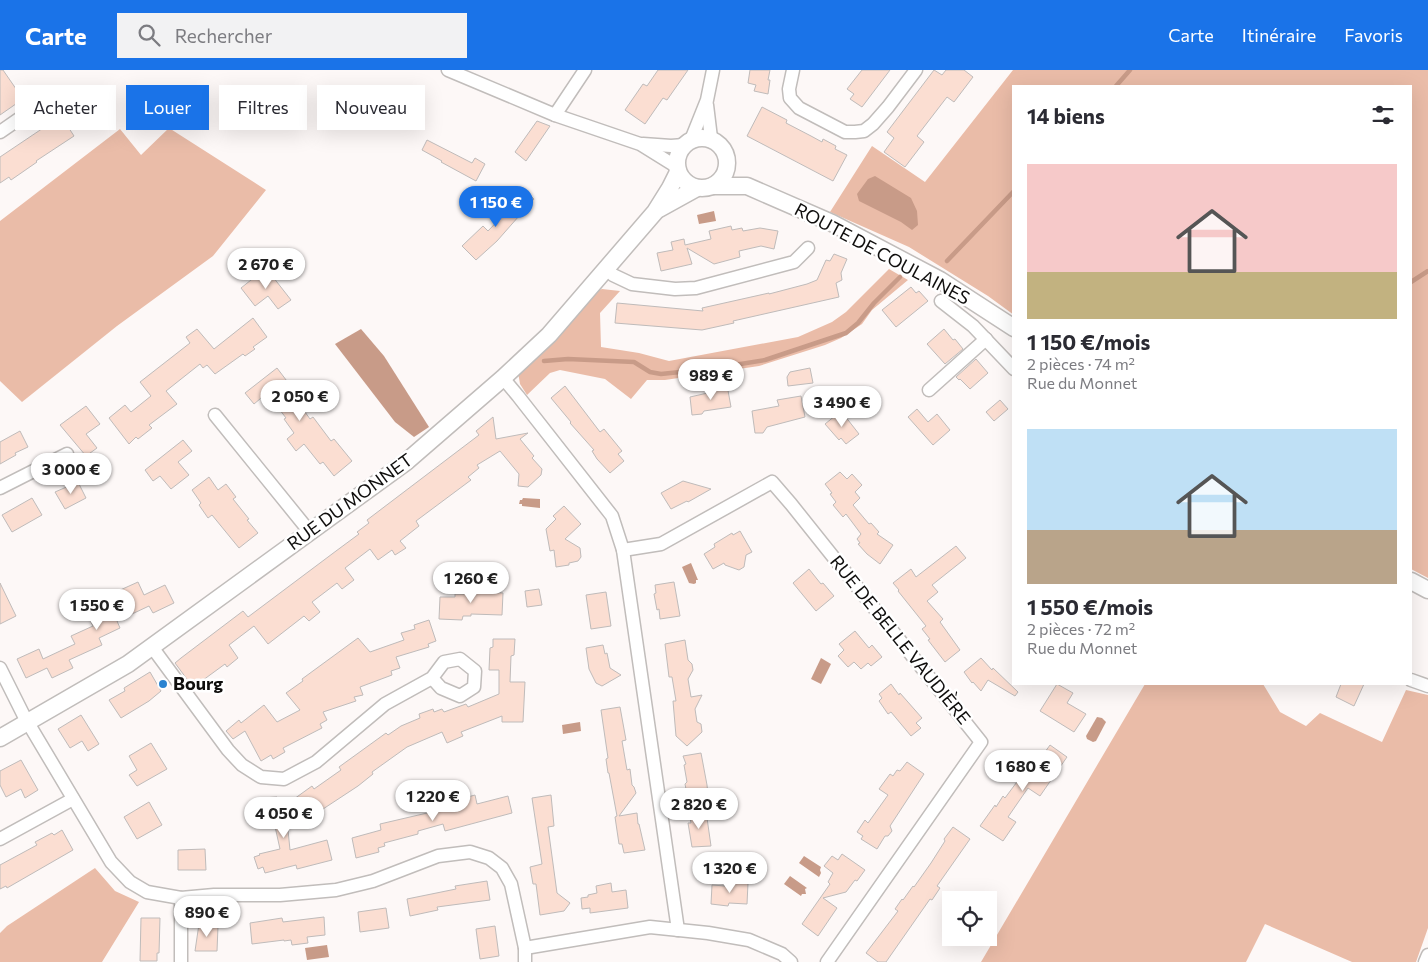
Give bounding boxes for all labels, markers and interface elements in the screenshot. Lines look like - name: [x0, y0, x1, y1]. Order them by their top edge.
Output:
- search box: [117, 13, 467, 58]
- text: Carte: [25, 21, 87, 50]
- icon: search: [135, 21, 163, 49]
- text: Rechercher: [175, 24, 272, 47]
- text: Carte: [1168, 24, 1214, 46]
- text: Itinéraire: [1242, 24, 1316, 46]
- text: Favoris: [1344, 24, 1403, 46]
- chip: Acheter: [15, 85, 116, 130]
- chip: Louer: [126, 85, 209, 130]
- chip: Filtres: [219, 85, 307, 130]
- chip: Nouveau: [317, 85, 425, 130]
- icon: filters: [1369, 101, 1397, 129]
- text: 14 biens: [1027, 103, 1105, 128]
- pin: 1 150 €: [450, 186, 542, 228]
- text: 1 150 €: [470, 192, 522, 211]
- icon: home: [1167, 196, 1257, 286]
- street label: ROUTE DE COULAINES: [791, 198, 974, 309]
- pin: 2 670 €: [220, 248, 312, 290]
- text: 2 670 €: [238, 254, 294, 273]
- text: 1 150 €/mois: [1027, 329, 1150, 354]
- text: 2 pièces · 74 m²: [1027, 354, 1135, 373]
- pin: 989 €: [676, 358, 746, 401]
- text: 989 €: [689, 365, 733, 384]
- text: Rue du Monnet: [1027, 373, 1137, 392]
- pin: 2 050 €: [254, 380, 346, 422]
- text: 2 050 €: [271, 386, 329, 405]
- pin: 3 490 €: [796, 386, 888, 428]
- text: 3 490 €: [813, 392, 871, 411]
- street label: RUE DU MONNET: [282, 448, 416, 554]
- pin: 3 000 €: [25, 452, 117, 495]
- text: 3 000 €: [42, 459, 100, 478]
- icon: home: [1167, 461, 1257, 551]
- street label: RUE DE BELLE VAUDIÈRE: [826, 550, 976, 728]
- pin: 1 260 €: [425, 562, 517, 604]
- text: 1 260 €: [444, 568, 498, 587]
- pin: 1 550 €: [51, 588, 143, 631]
- text: 1 550 €/mois: [1027, 594, 1153, 619]
- text: 1 550 €: [70, 595, 124, 614]
- text: 2 pièces · 72 m²: [1027, 619, 1135, 638]
- text: Rue du Monnet: [1027, 638, 1137, 657]
- place label: Bourg: [173, 672, 223, 694]
- marker: Bourg: [157, 678, 169, 690]
- pin: 1 680 €: [977, 750, 1069, 792]
- text: 1 680 €: [995, 756, 1051, 775]
- pin: 1 220 €: [387, 780, 479, 822]
- text: 1 220 €: [406, 786, 460, 805]
- pin: 2 820 €: [653, 788, 745, 830]
- text: 2 820 €: [671, 794, 727, 813]
- pin: 4 050 €: [238, 796, 330, 839]
- text: 4 050 €: [255, 803, 313, 822]
- pin: 1 320 €: [684, 852, 776, 894]
- text: 1 320 €: [703, 858, 757, 877]
- map controls: [942, 891, 997, 946]
- button: locate: [942, 891, 997, 946]
- pin: 890 €: [172, 896, 242, 938]
- text: 890 €: [185, 902, 229, 921]

